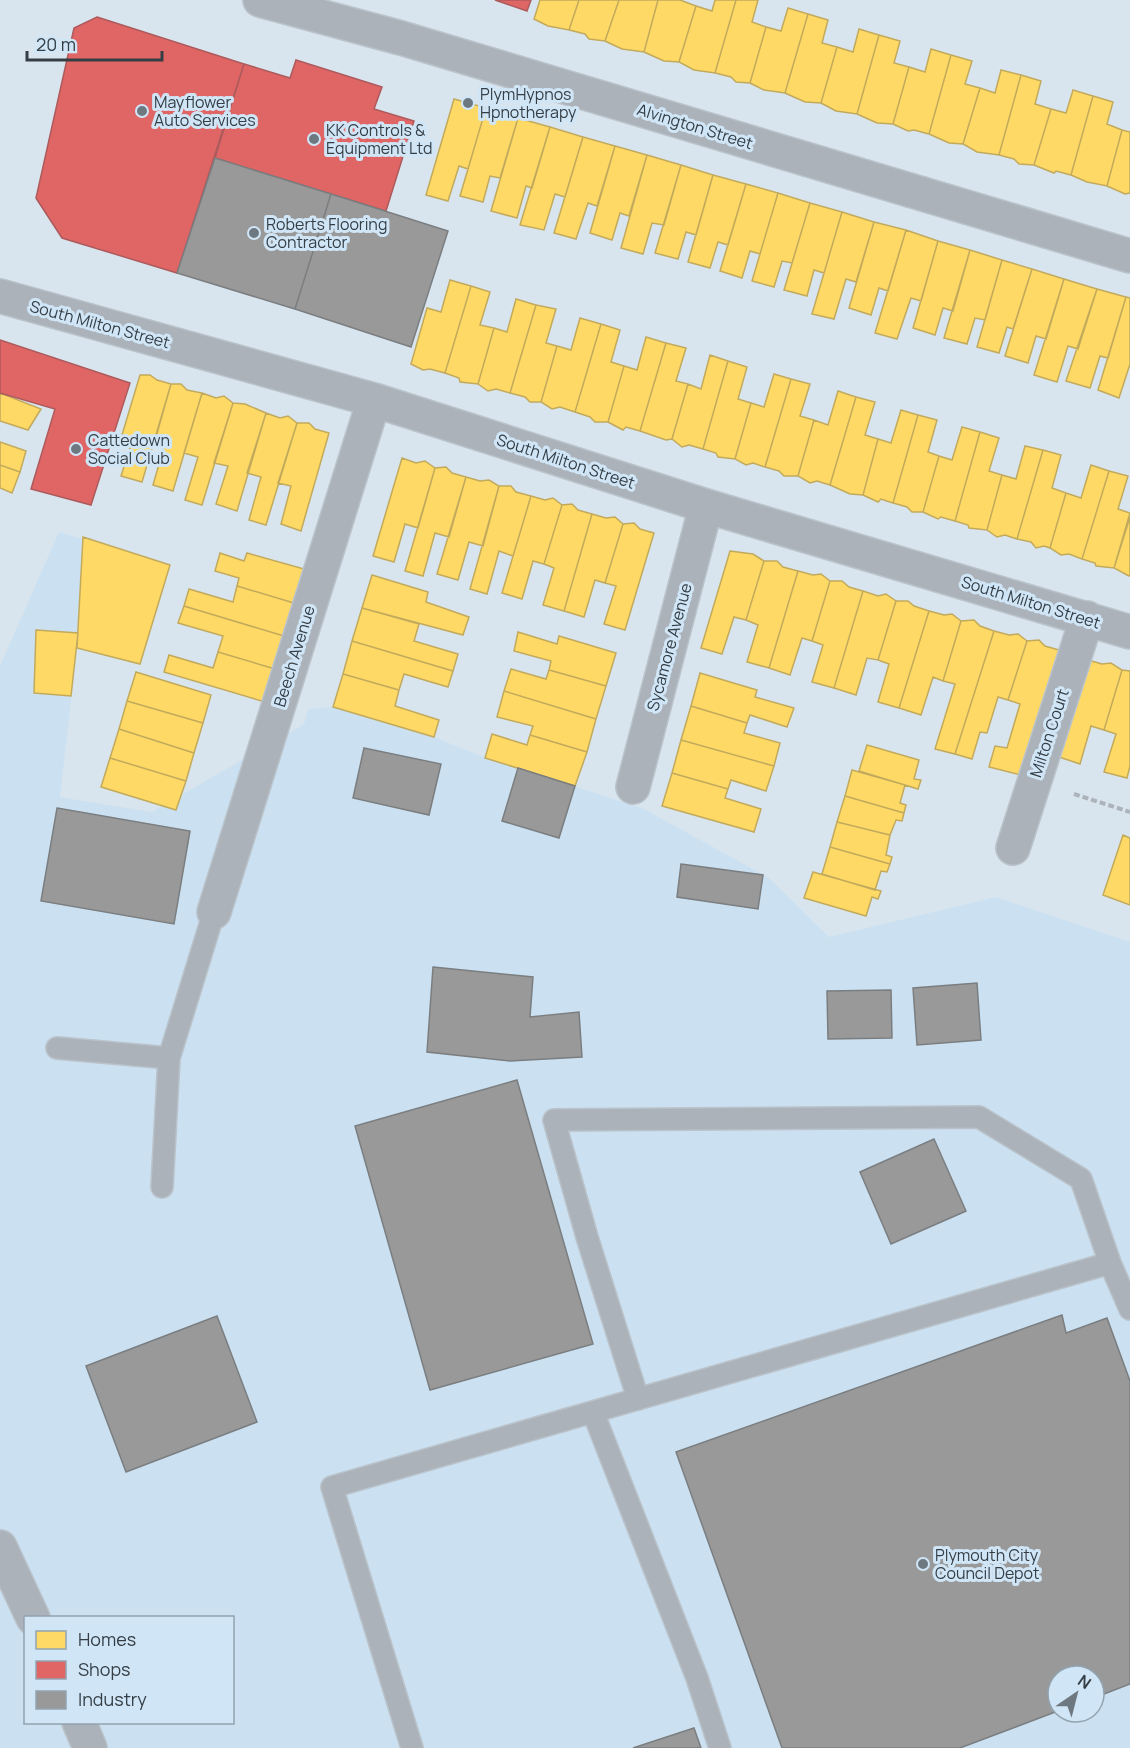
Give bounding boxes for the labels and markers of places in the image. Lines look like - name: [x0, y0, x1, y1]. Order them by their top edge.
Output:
- place label: PlymHypnos Hpnotherapy: [480, 83, 577, 123]
- place label: Mayflower Auto Services: [154, 91, 256, 131]
- marker: PlymHypnos Hpnotherapy: [461, 96, 475, 110]
- marker: Mayflower Auto Services: [135, 104, 149, 118]
- place label: KK Controls & Equipment Ltd: [326, 119, 432, 159]
- marker: KK Controls & Equipment Ltd: [307, 132, 321, 146]
- place label: Roberts Flooring Contractor: [266, 213, 387, 253]
- marker: Roberts Flooring Contractor: [247, 226, 261, 240]
- place label: Cattedown Social Club: [88, 429, 170, 469]
- marker: Cattedown Social Club: [69, 442, 83, 456]
- place label: Plymouth City Council Depot: [935, 1544, 1039, 1584]
- marker: Plymouth City Council Depot: [916, 1557, 930, 1571]

